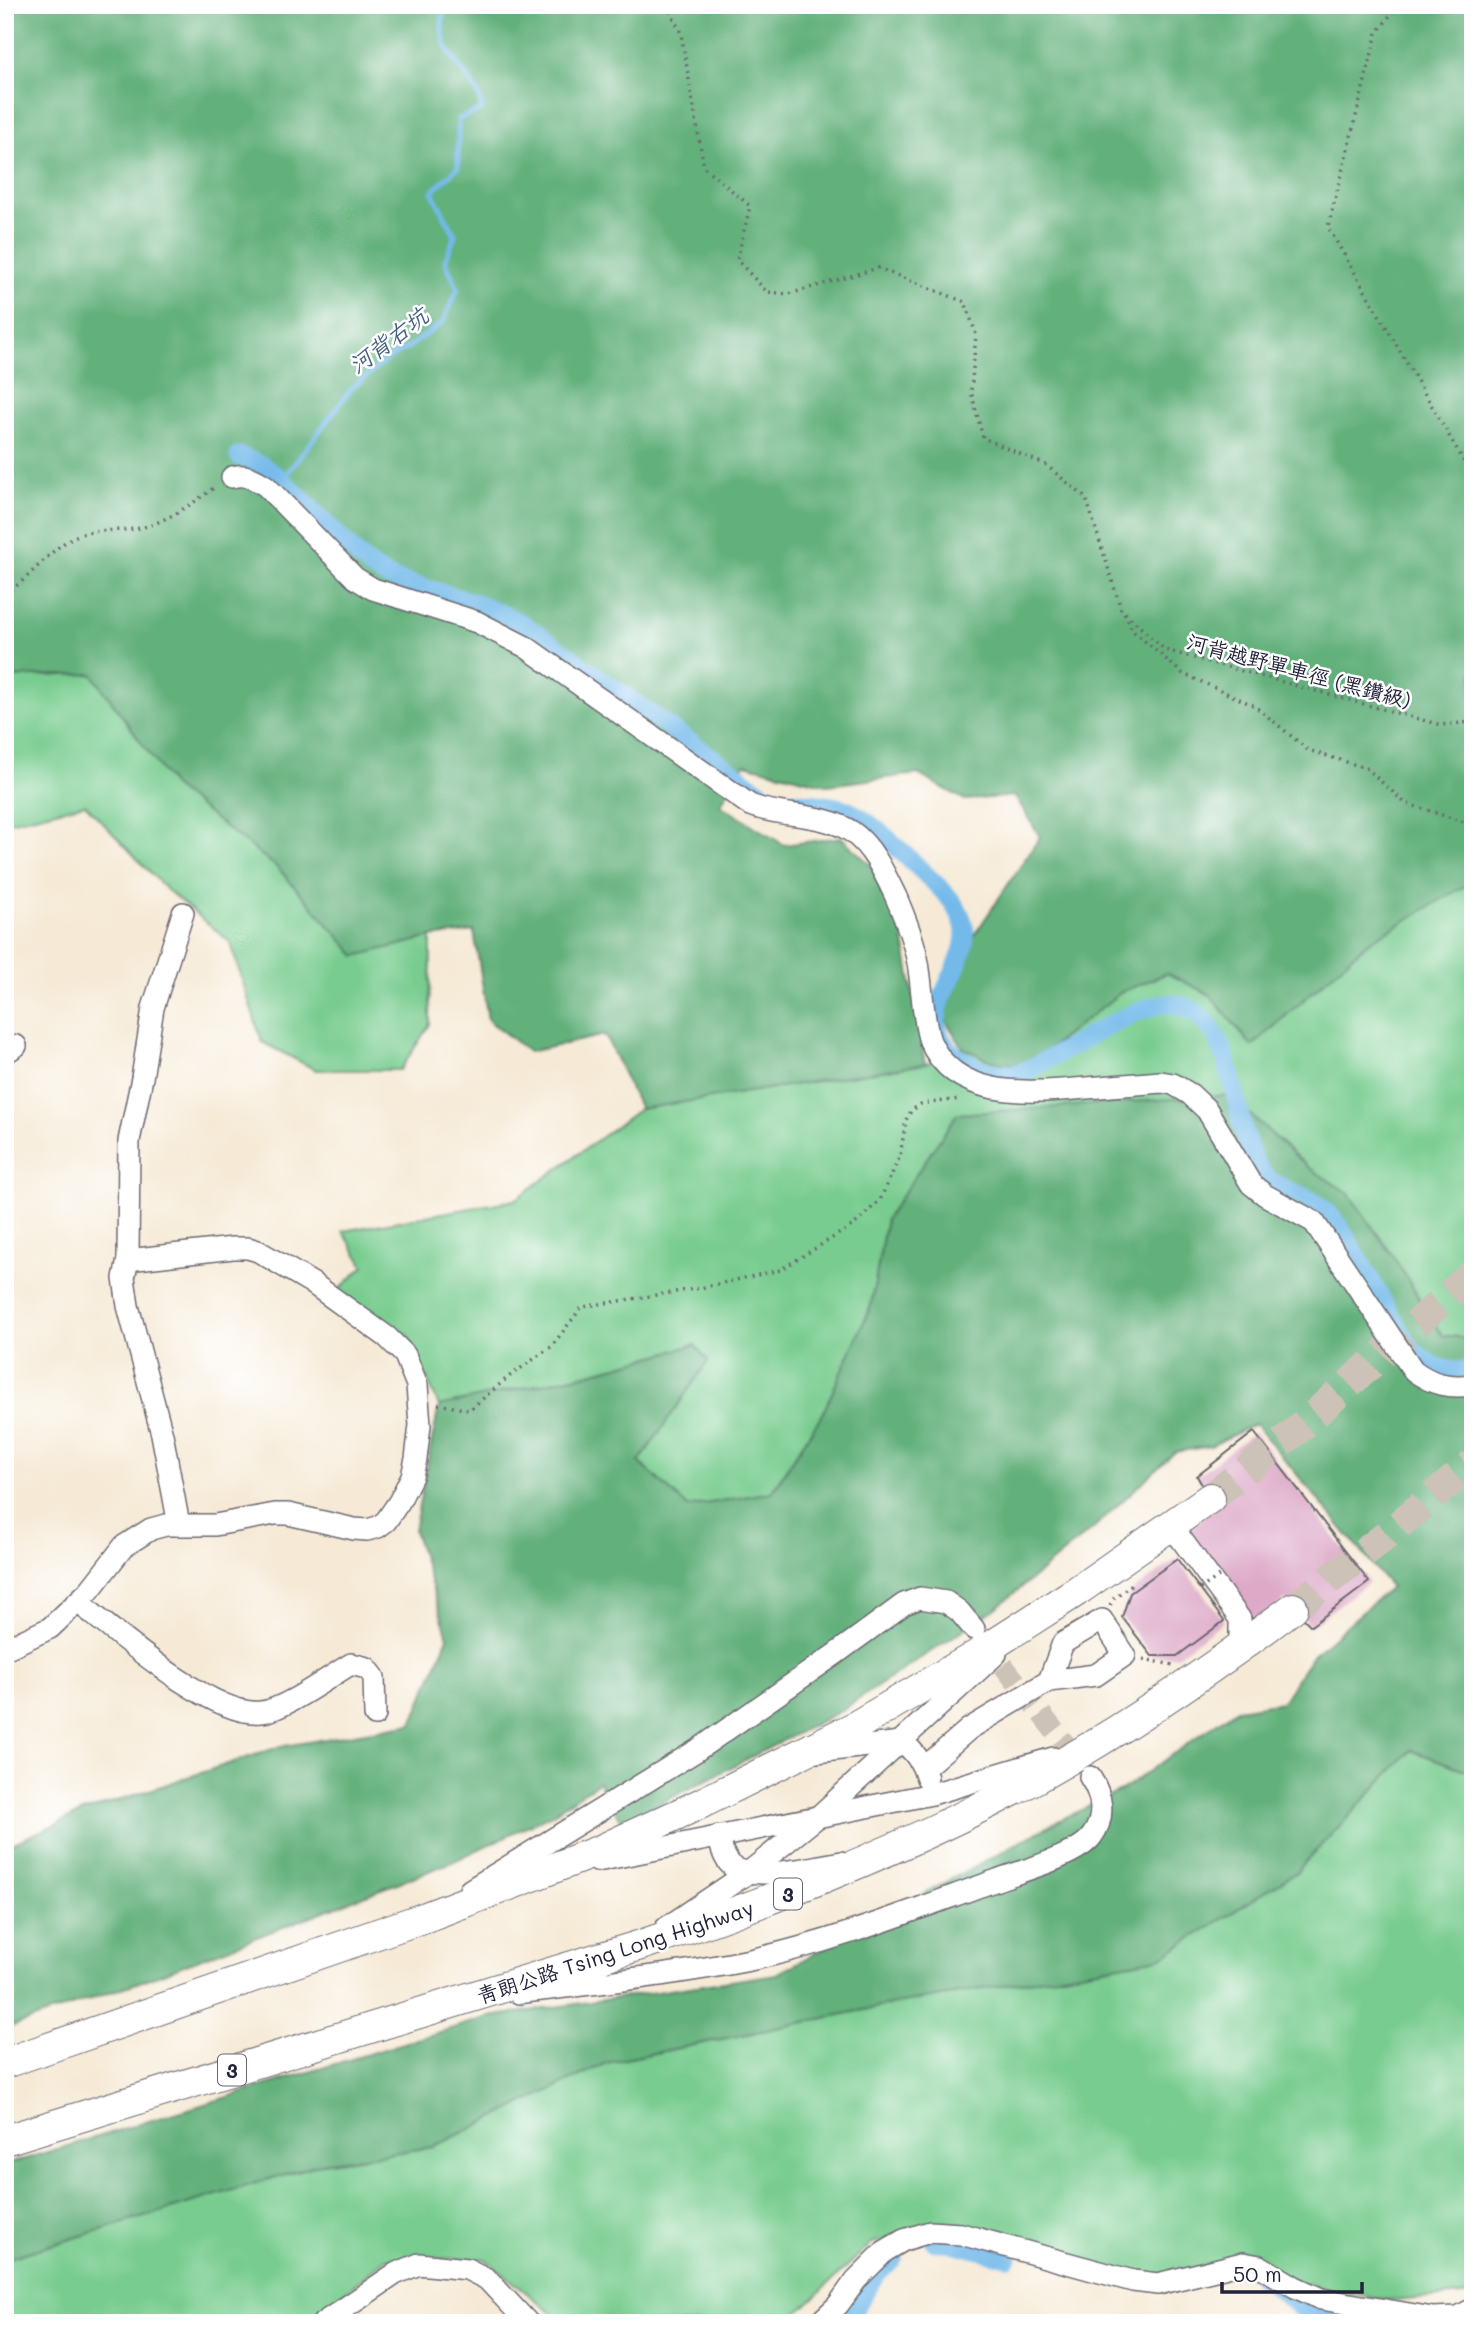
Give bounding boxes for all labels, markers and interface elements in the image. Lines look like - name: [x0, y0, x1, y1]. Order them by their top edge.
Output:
- water label: 河背右坑: [342, 299, 436, 380]
- street label: 河背越野單車徑 (黑鑽級): [1184, 627, 1414, 713]
- road number: 3: [774, 1878, 802, 1910]
- street label: 青朗公路 Tsing Long Highway: [473, 1893, 757, 2009]
- road number: 3: [218, 2054, 246, 2086]
- scale bar: [1222, 2251, 1362, 2295]
- text: 50 m: [1233, 2260, 1282, 2287]

